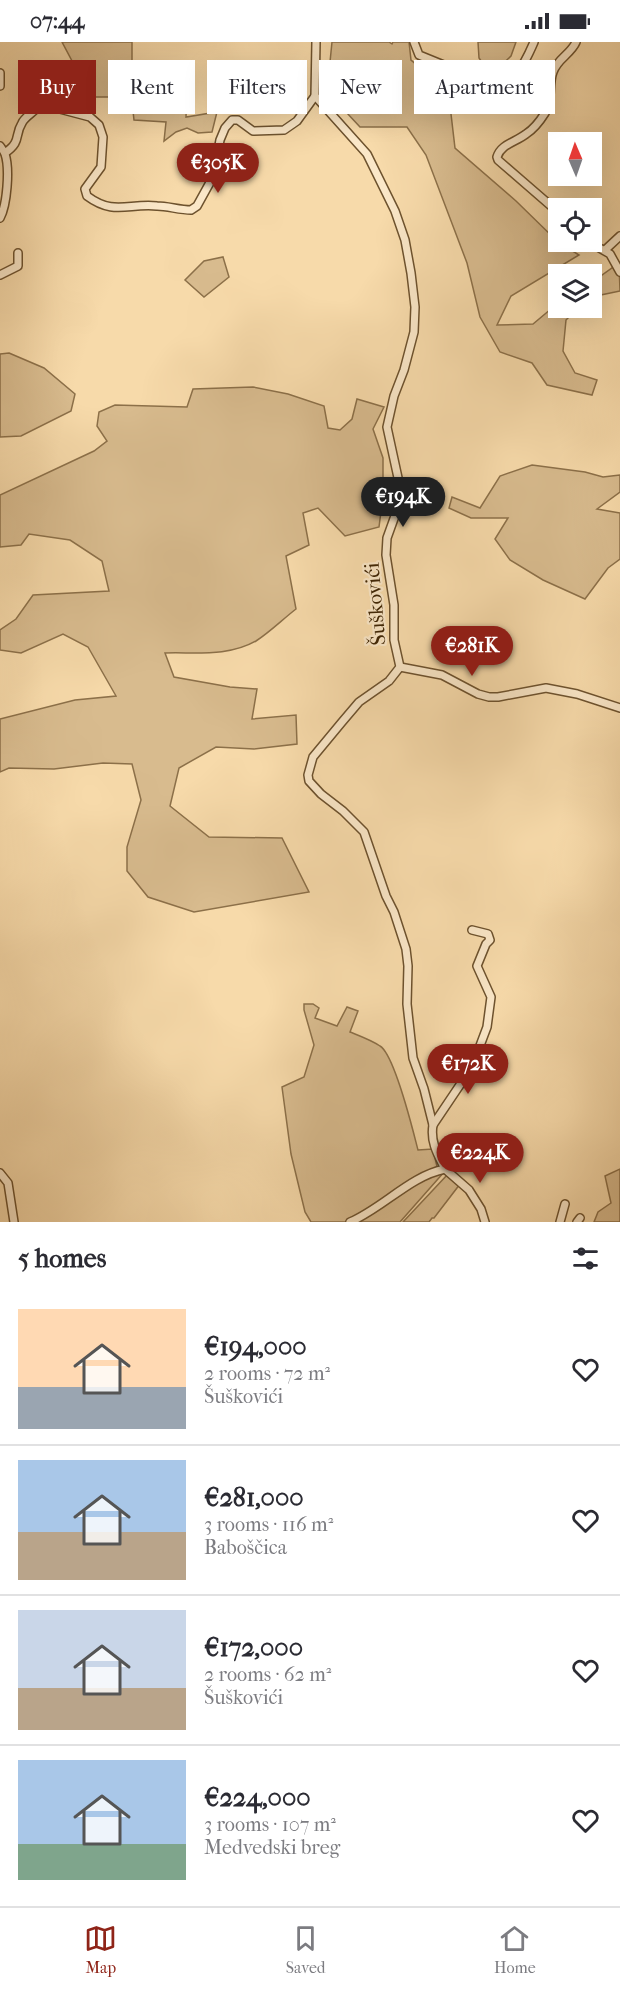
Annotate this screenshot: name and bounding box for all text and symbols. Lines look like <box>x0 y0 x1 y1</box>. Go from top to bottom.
text: 07:44 <box>30 8 84 34</box>
chip: Buy <box>18 60 96 114</box>
chip: Rent <box>108 60 195 114</box>
chip: Filters <box>207 60 307 114</box>
chip: New <box>319 60 402 114</box>
chip: Apartment <box>414 60 555 114</box>
north arrow <box>548 132 602 186</box>
map controls <box>548 132 602 318</box>
pin: €305K <box>176 143 260 194</box>
text: €305K <box>191 151 245 174</box>
button: locate <box>548 198 602 252</box>
button: layers <box>548 264 602 318</box>
pin: €194K <box>361 477 445 528</box>
text: €194K <box>375 485 431 508</box>
street label: Šuškovići <box>359 562 391 646</box>
pin: €281K <box>430 626 514 677</box>
text: €281K <box>445 634 499 657</box>
pin: €172K <box>426 1044 510 1095</box>
text: €172K <box>441 1052 495 1075</box>
pin: €224K <box>438 1133 522 1184</box>
text: €224K <box>451 1141 509 1164</box>
icon: filters <box>569 1242 602 1275</box>
text: 5 homes <box>18 1243 106 1274</box>
text: €194,000 <box>204 1331 307 1362</box>
icon: home <box>66 1333 138 1405</box>
icon: heart <box>569 1353 602 1386</box>
text: 2 rooms · 72 m² <box>204 1362 330 1385</box>
text: Šuškovići <box>204 1385 283 1408</box>
text: €281,000 <box>204 1482 304 1513</box>
icon: home <box>66 1484 138 1556</box>
icon: heart <box>569 1504 602 1537</box>
text: 3 rooms · 116 m² <box>204 1513 333 1536</box>
text: Baboščica <box>204 1536 287 1559</box>
text: €172,000 <box>204 1632 303 1663</box>
icon: home <box>66 1634 138 1706</box>
icon: heart <box>569 1654 602 1687</box>
text: 2 rooms · 62 m² <box>204 1663 331 1686</box>
text: Šuškovići <box>204 1686 283 1709</box>
text: €224,000 <box>204 1782 311 1813</box>
icon: home <box>66 1784 138 1856</box>
icon: heart <box>569 1804 602 1837</box>
text: 3 rooms · 107 m² <box>204 1813 336 1836</box>
text: Medvedski breg <box>204 1836 340 1859</box>
tab: Map <box>84 1922 117 1977</box>
tab: Saved <box>286 1922 326 1977</box>
tab: Home <box>494 1922 536 1977</box>

